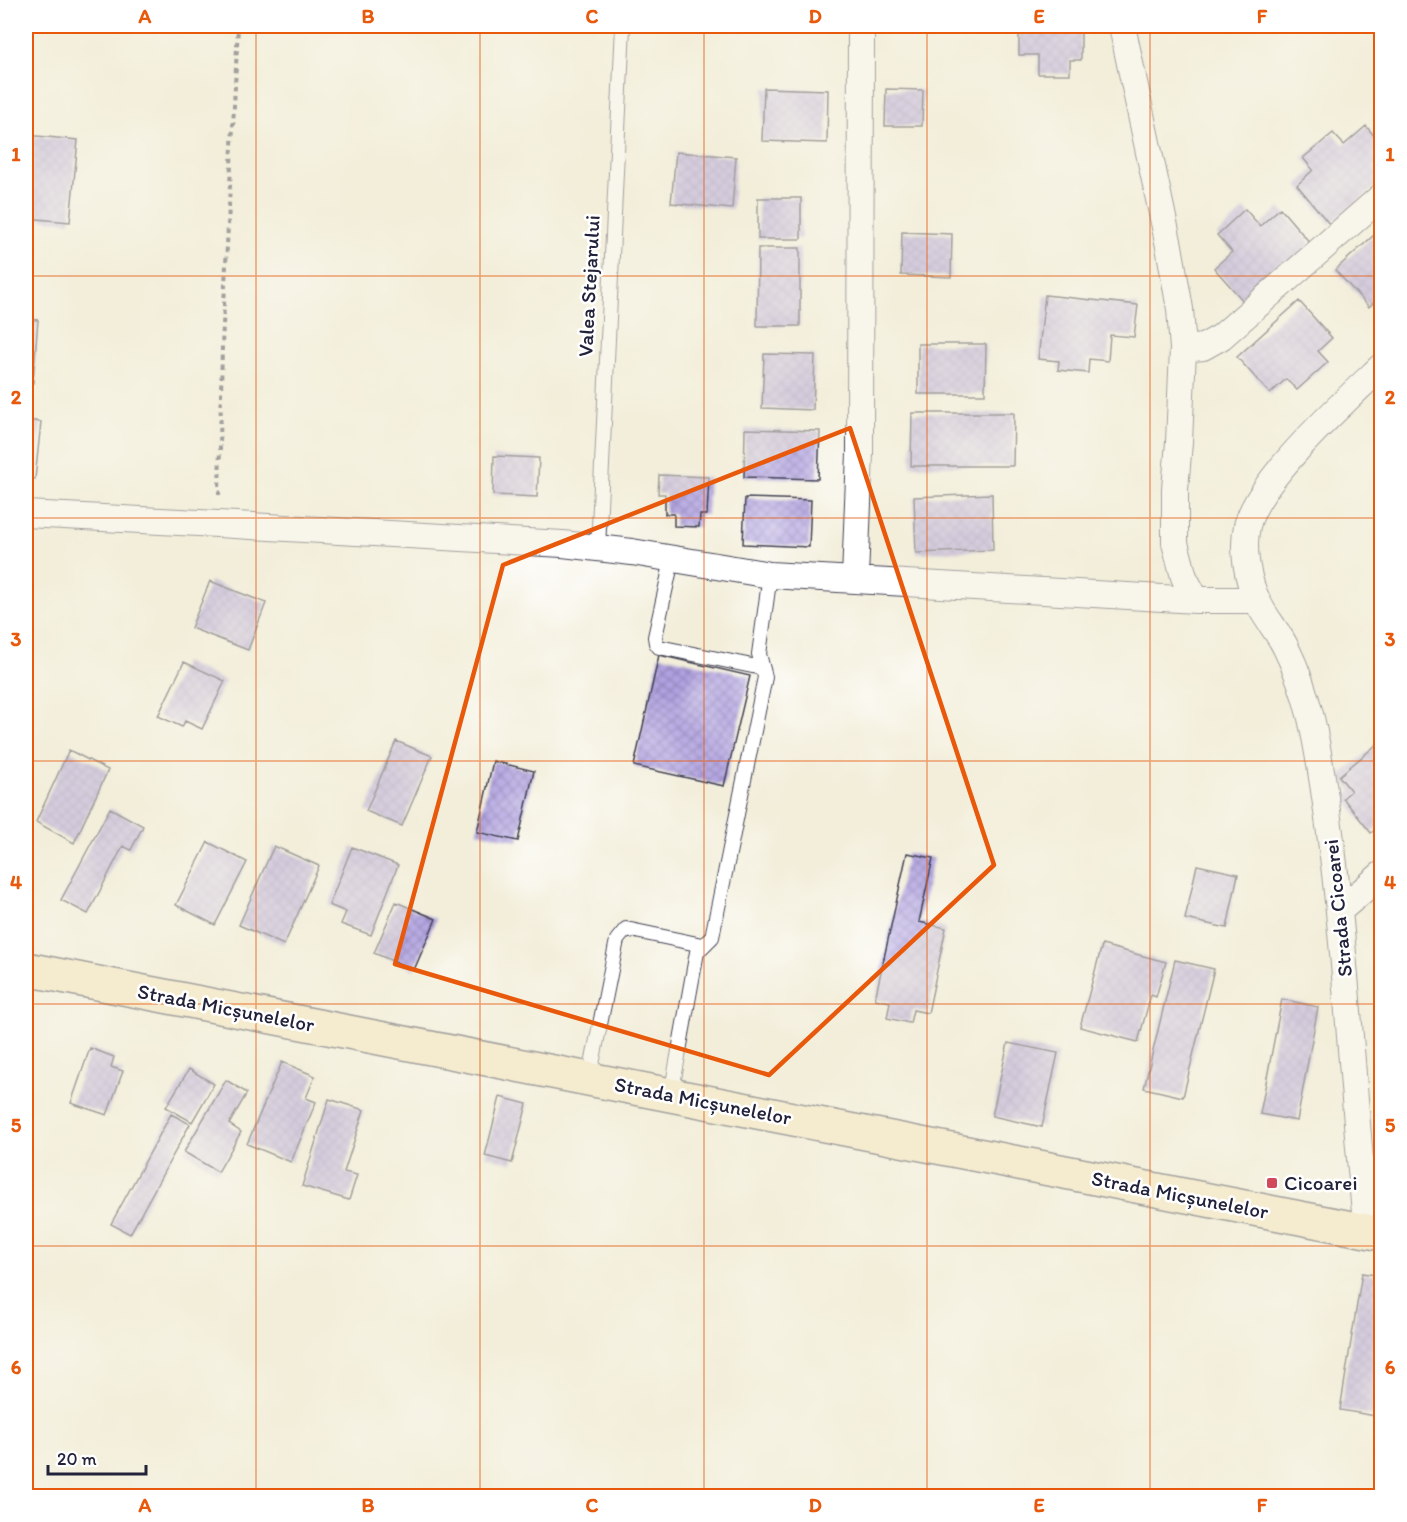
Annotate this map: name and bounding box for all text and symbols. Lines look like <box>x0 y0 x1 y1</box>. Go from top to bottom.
text: A <box>138 4 152 28</box>
text: B <box>362 4 375 28</box>
text: C <box>586 4 599 28</box>
text: D <box>808 4 822 28</box>
text: E <box>1033 4 1045 28</box>
text: F <box>1257 4 1268 28</box>
text: 1 <box>11 142 21 166</box>
text: 1 <box>1385 142 1395 166</box>
street label: Valea Stejarului <box>572 214 605 358</box>
text: 2 <box>11 385 22 409</box>
text: 2 <box>1385 385 1396 409</box>
text: 3 <box>11 627 22 651</box>
text: 3 <box>1385 627 1396 651</box>
street label: Strada Cicoarei <box>1318 838 1357 978</box>
text: 4 <box>10 870 22 894</box>
text: 4 <box>1384 870 1396 894</box>
street label: Strada Micșunelelor <box>136 978 317 1037</box>
street label: Strada Micșunelelor <box>613 1071 794 1130</box>
text: 5 <box>11 1113 22 1137</box>
text: 5 <box>1385 1113 1396 1137</box>
street label: Strada Micșunelelor <box>1090 1165 1271 1224</box>
place label: Cicoarei <box>1284 1170 1358 1195</box>
marker: Cicoarei <box>1265 1176 1279 1190</box>
text: 6 <box>11 1355 22 1379</box>
text: 6 <box>1385 1355 1396 1379</box>
scale bar <box>48 1438 146 1476</box>
text: 20 m <box>57 1448 97 1470</box>
text: A <box>138 1493 152 1517</box>
text: B <box>362 1493 375 1517</box>
text: C <box>586 1493 599 1517</box>
text: D <box>808 1493 822 1517</box>
text: E <box>1033 1493 1045 1517</box>
text: F <box>1257 1493 1268 1517</box>

